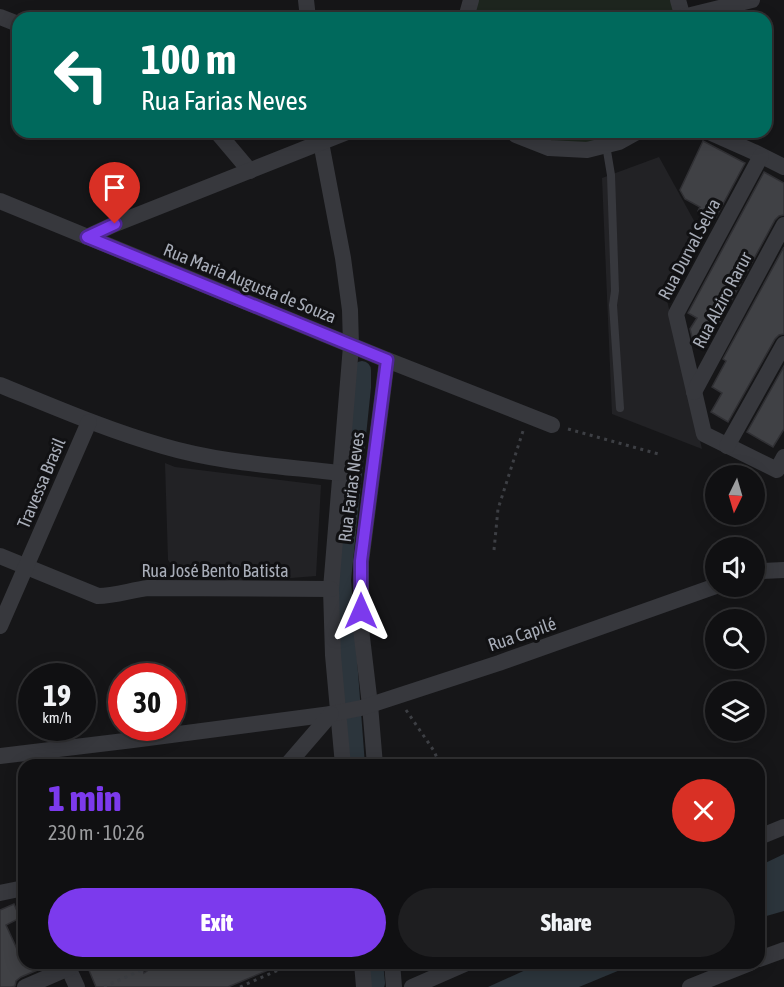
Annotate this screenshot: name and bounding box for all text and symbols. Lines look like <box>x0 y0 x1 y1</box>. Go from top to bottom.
text: 100 m <box>141 35 236 83</box>
icon: left <box>42 36 120 114</box>
text: Rua Farias Neves <box>141 85 307 116</box>
pin <box>89 162 140 224</box>
icon: arrive <box>98 171 131 204</box>
street label: Rua Durval Selva <box>654 195 724 303</box>
street label: Rua Maria Augusta de Souza <box>161 239 339 327</box>
street label: Rua Alziro Rarur <box>688 248 756 352</box>
street label: Rua Farias Neves <box>334 431 368 543</box>
street label: Travessa Brasil <box>13 434 70 531</box>
north arrow <box>705 465 765 525</box>
map controls <box>705 465 765 741</box>
button: sound <box>705 537 765 597</box>
street label: Rua José Bento Batista <box>141 560 289 581</box>
position arrow <box>329 579 393 643</box>
button: search <box>705 609 765 669</box>
street label: Rua Capilé <box>485 613 559 655</box>
speed limit sign: 30 <box>108 663 186 741</box>
text: 19 <box>43 678 71 712</box>
button: layers <box>705 681 765 741</box>
text: km/h <box>42 709 72 726</box>
text: 1 min <box>48 777 122 819</box>
button: close <box>672 779 735 842</box>
text: 230 m · 10:26 <box>48 821 145 844</box>
button: Exit <box>48 888 386 957</box>
button: Share <box>398 888 735 957</box>

